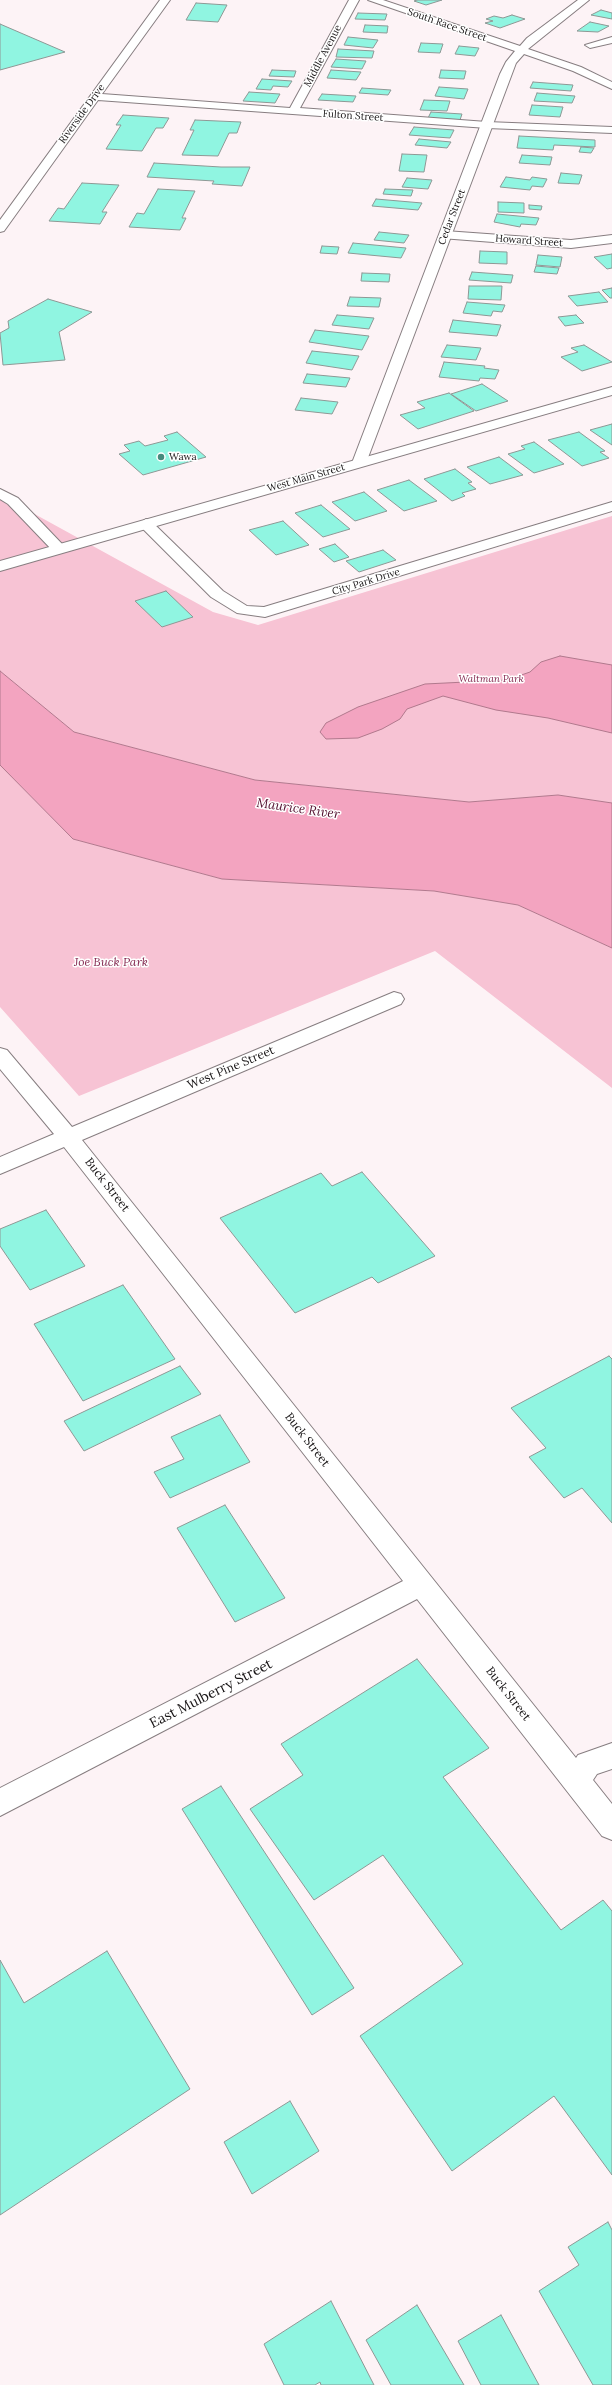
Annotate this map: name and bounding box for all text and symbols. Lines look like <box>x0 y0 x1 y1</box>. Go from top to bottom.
street label: South Race Street <box>406 6 488 44</box>
street label: Middle Avenue <box>302 23 344 89</box>
street label: Riverside Drive <box>56 82 108 146</box>
street label: Fulton Street <box>322 108 384 124</box>
street label: Cedar Street <box>436 187 468 247</box>
street label: Howard Street <box>495 233 563 249</box>
place label: Wawa <box>169 451 197 463</box>
marker: Wawa <box>156 452 166 462</box>
street label: West Main Street <box>266 461 346 495</box>
street label: City Park Drive <box>331 566 401 598</box>
park label: Waltman Park <box>458 673 524 685</box>
water label: Maurice River <box>255 795 341 823</box>
park label: Joe Buck Park <box>74 956 148 970</box>
street label: West Pine Street <box>185 1043 277 1093</box>
street label: Buck Street <box>81 1155 133 1215</box>
street label: Buck Street <box>281 1410 333 1470</box>
street label: East Mulberry Street <box>147 1656 275 1732</box>
street label: Buck Street <box>482 1664 534 1724</box>

